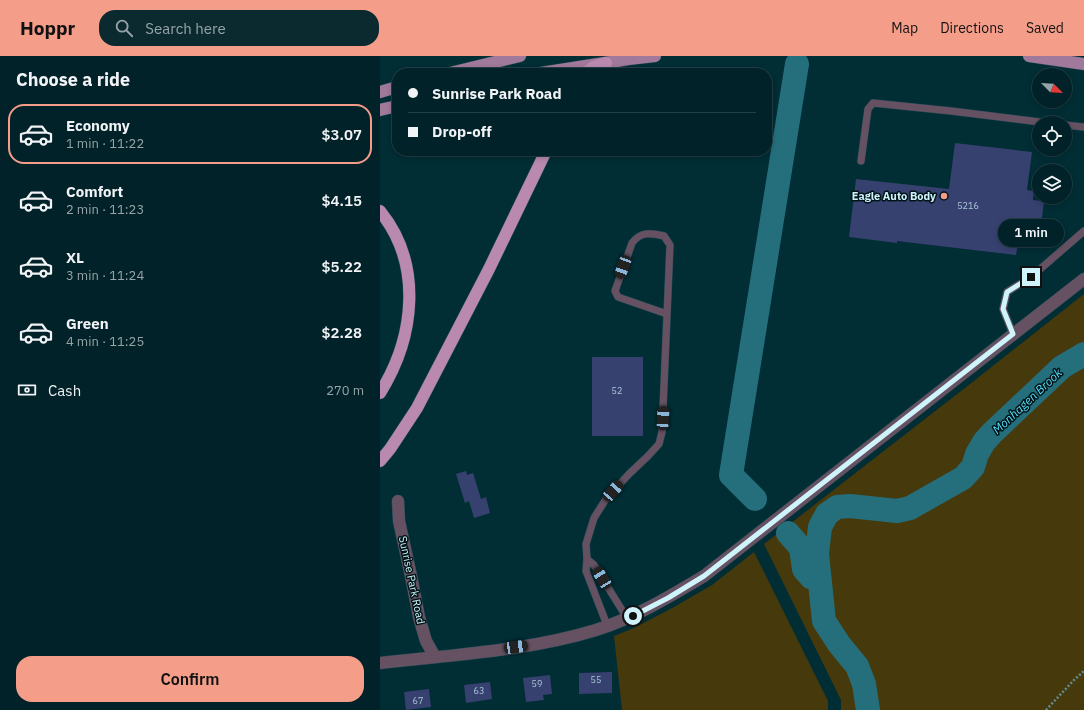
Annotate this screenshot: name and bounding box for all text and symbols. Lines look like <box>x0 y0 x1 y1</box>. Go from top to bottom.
search box <box>99 10 379 46</box>
text: Hoppr <box>20 16 75 40</box>
icon: search <box>113 17 135 39</box>
text: Search here <box>145 19 226 38</box>
text: Map <box>891 19 918 37</box>
text: Directions <box>940 19 1004 37</box>
text: Saved <box>1026 19 1064 37</box>
text: Choose a ride <box>16 68 130 91</box>
north arrow <box>1032 68 1072 108</box>
map controls <box>1032 68 1072 204</box>
text: Sunrise Park Road <box>432 84 562 103</box>
icon: car <box>18 116 54 152</box>
text: Economy <box>66 116 130 135</box>
button: locate <box>1032 116 1072 156</box>
text: Drop-off <box>432 122 492 141</box>
text: $3.07 <box>322 125 362 144</box>
text: 1 min · 11:22 <box>66 135 144 152</box>
button: layers <box>1032 164 1072 204</box>
icon: car <box>18 182 54 218</box>
text: Comfort <box>66 182 123 201</box>
place label: Eagle Auto Body <box>852 189 936 203</box>
text: $4.15 <box>322 191 362 210</box>
marker: Eagle Auto Body <box>939 191 949 201</box>
house number: 5216 <box>957 200 979 211</box>
text: 2 min · 11:23 <box>66 201 144 218</box>
callout: 1 min <box>998 219 1064 247</box>
text: 1 min <box>1014 224 1048 241</box>
icon: car <box>18 248 54 284</box>
text: XL <box>66 248 84 267</box>
car <box>613 254 633 280</box>
text: $5.22 <box>322 257 362 276</box>
text: 3 min · 11:24 <box>66 267 144 284</box>
route end <box>1022 268 1040 286</box>
icon: car <box>18 314 54 350</box>
text: Green <box>66 314 109 333</box>
text: $2.28 <box>322 323 362 342</box>
text: 4 min · 11:25 <box>66 333 144 350</box>
water label: Monhagen Brook <box>989 364 1065 437</box>
icon: cash <box>16 379 38 401</box>
text: Cash <box>48 381 81 400</box>
text: 270 m <box>326 382 364 399</box>
house number: 52 <box>612 385 622 396</box>
car <box>656 406 670 430</box>
car <box>601 478 625 504</box>
street label: Sunrise Park Road <box>396 535 428 625</box>
car <box>591 565 613 591</box>
route start <box>624 607 642 625</box>
car <box>503 639 529 655</box>
button: Confirm <box>16 656 364 702</box>
house number: 55 <box>591 674 601 685</box>
house number: 59 <box>532 678 542 689</box>
house number: 63 <box>474 685 484 696</box>
house number: 67 <box>413 695 423 706</box>

